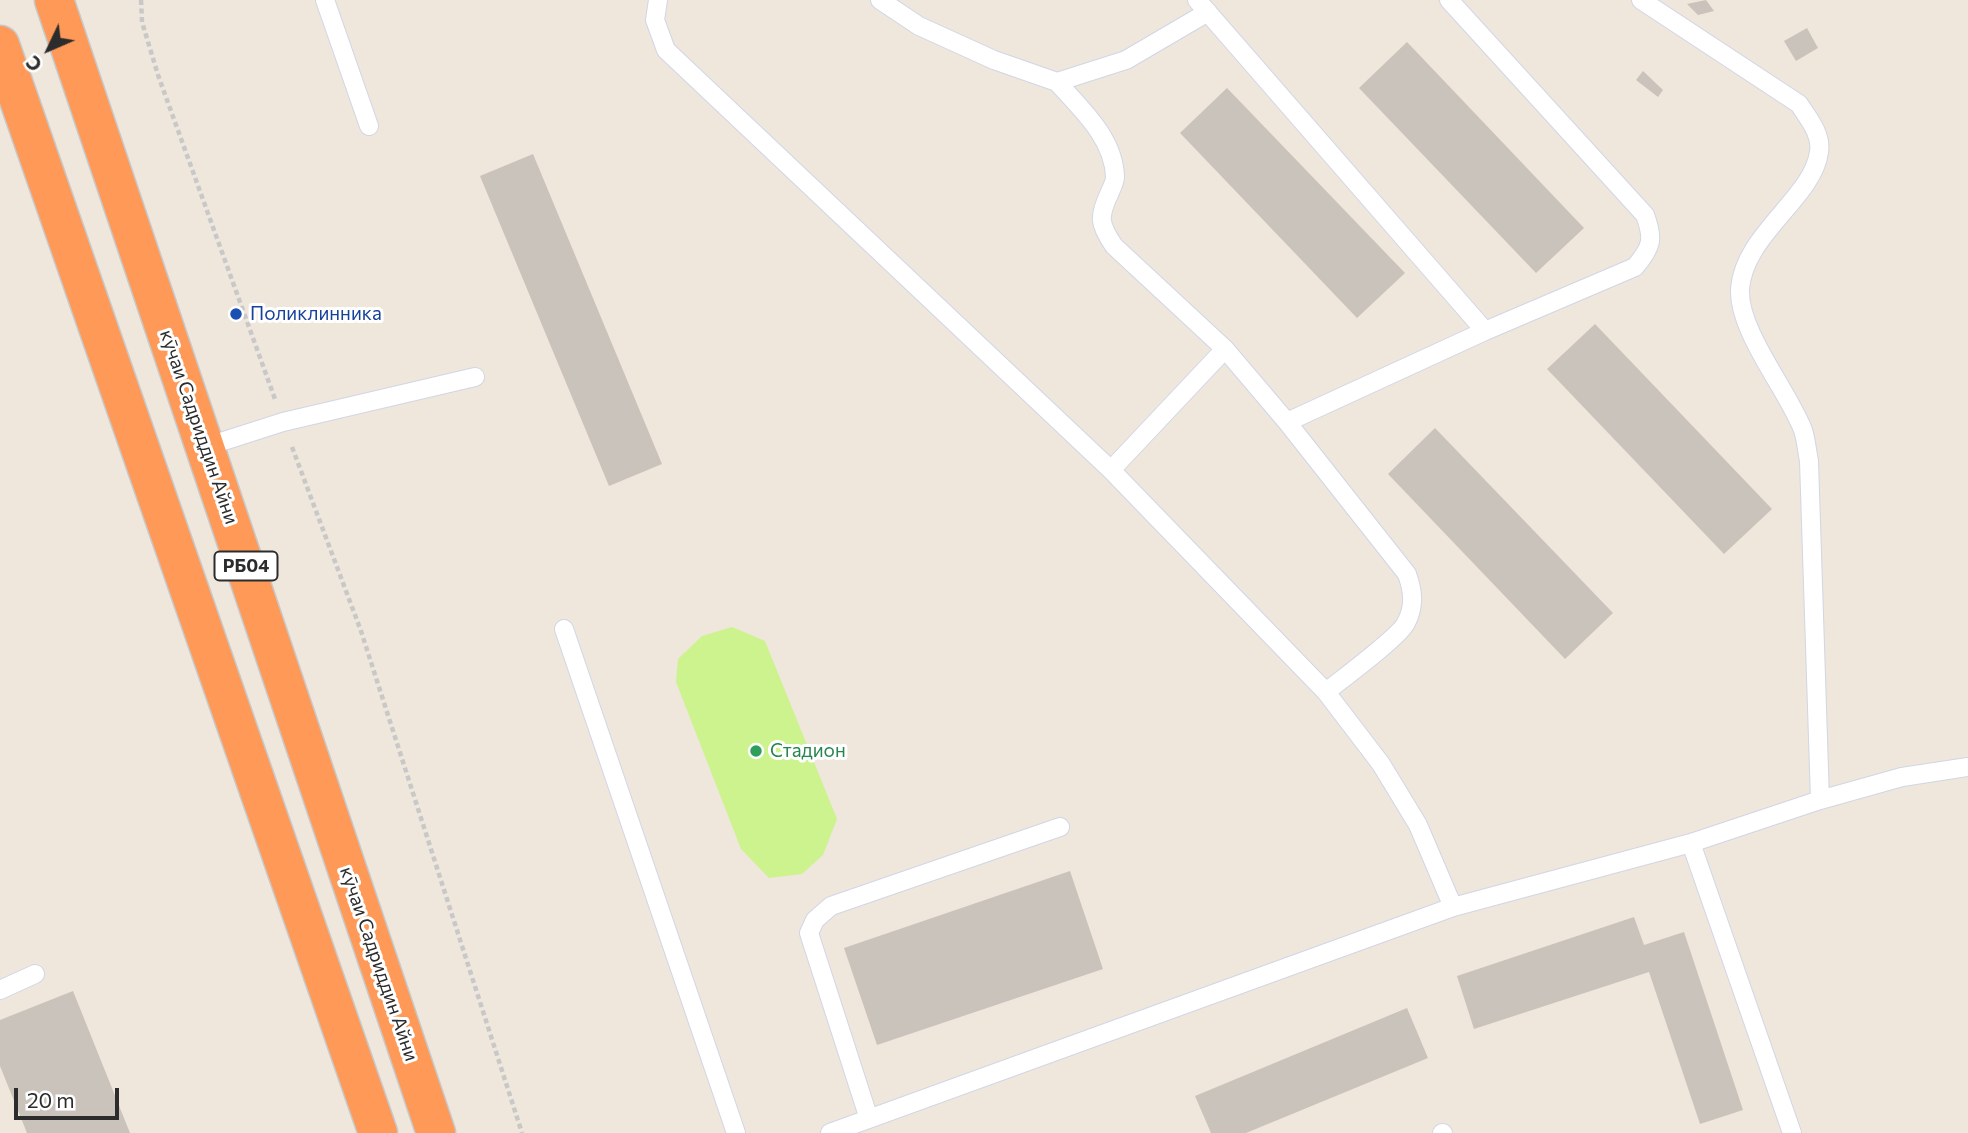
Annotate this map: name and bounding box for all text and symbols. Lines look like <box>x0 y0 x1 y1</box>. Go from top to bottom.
north arrow <box>14 14 84 84</box>
text: С <box>21 51 46 77</box>
place label: Поликлинника <box>250 303 382 325</box>
marker: Поликлинника <box>228 306 244 322</box>
street label: кӯчаи Садриддин Айни <box>155 327 243 527</box>
road number: РБ04 <box>215 552 278 580</box>
place label: Стадион <box>770 740 846 762</box>
marker: Стадион <box>748 743 764 759</box>
street label: кӯчаи Садриддин Айни <box>335 864 423 1064</box>
scale bar <box>18 1074 122 1118</box>
text: 20 m <box>27 1087 75 1112</box>

